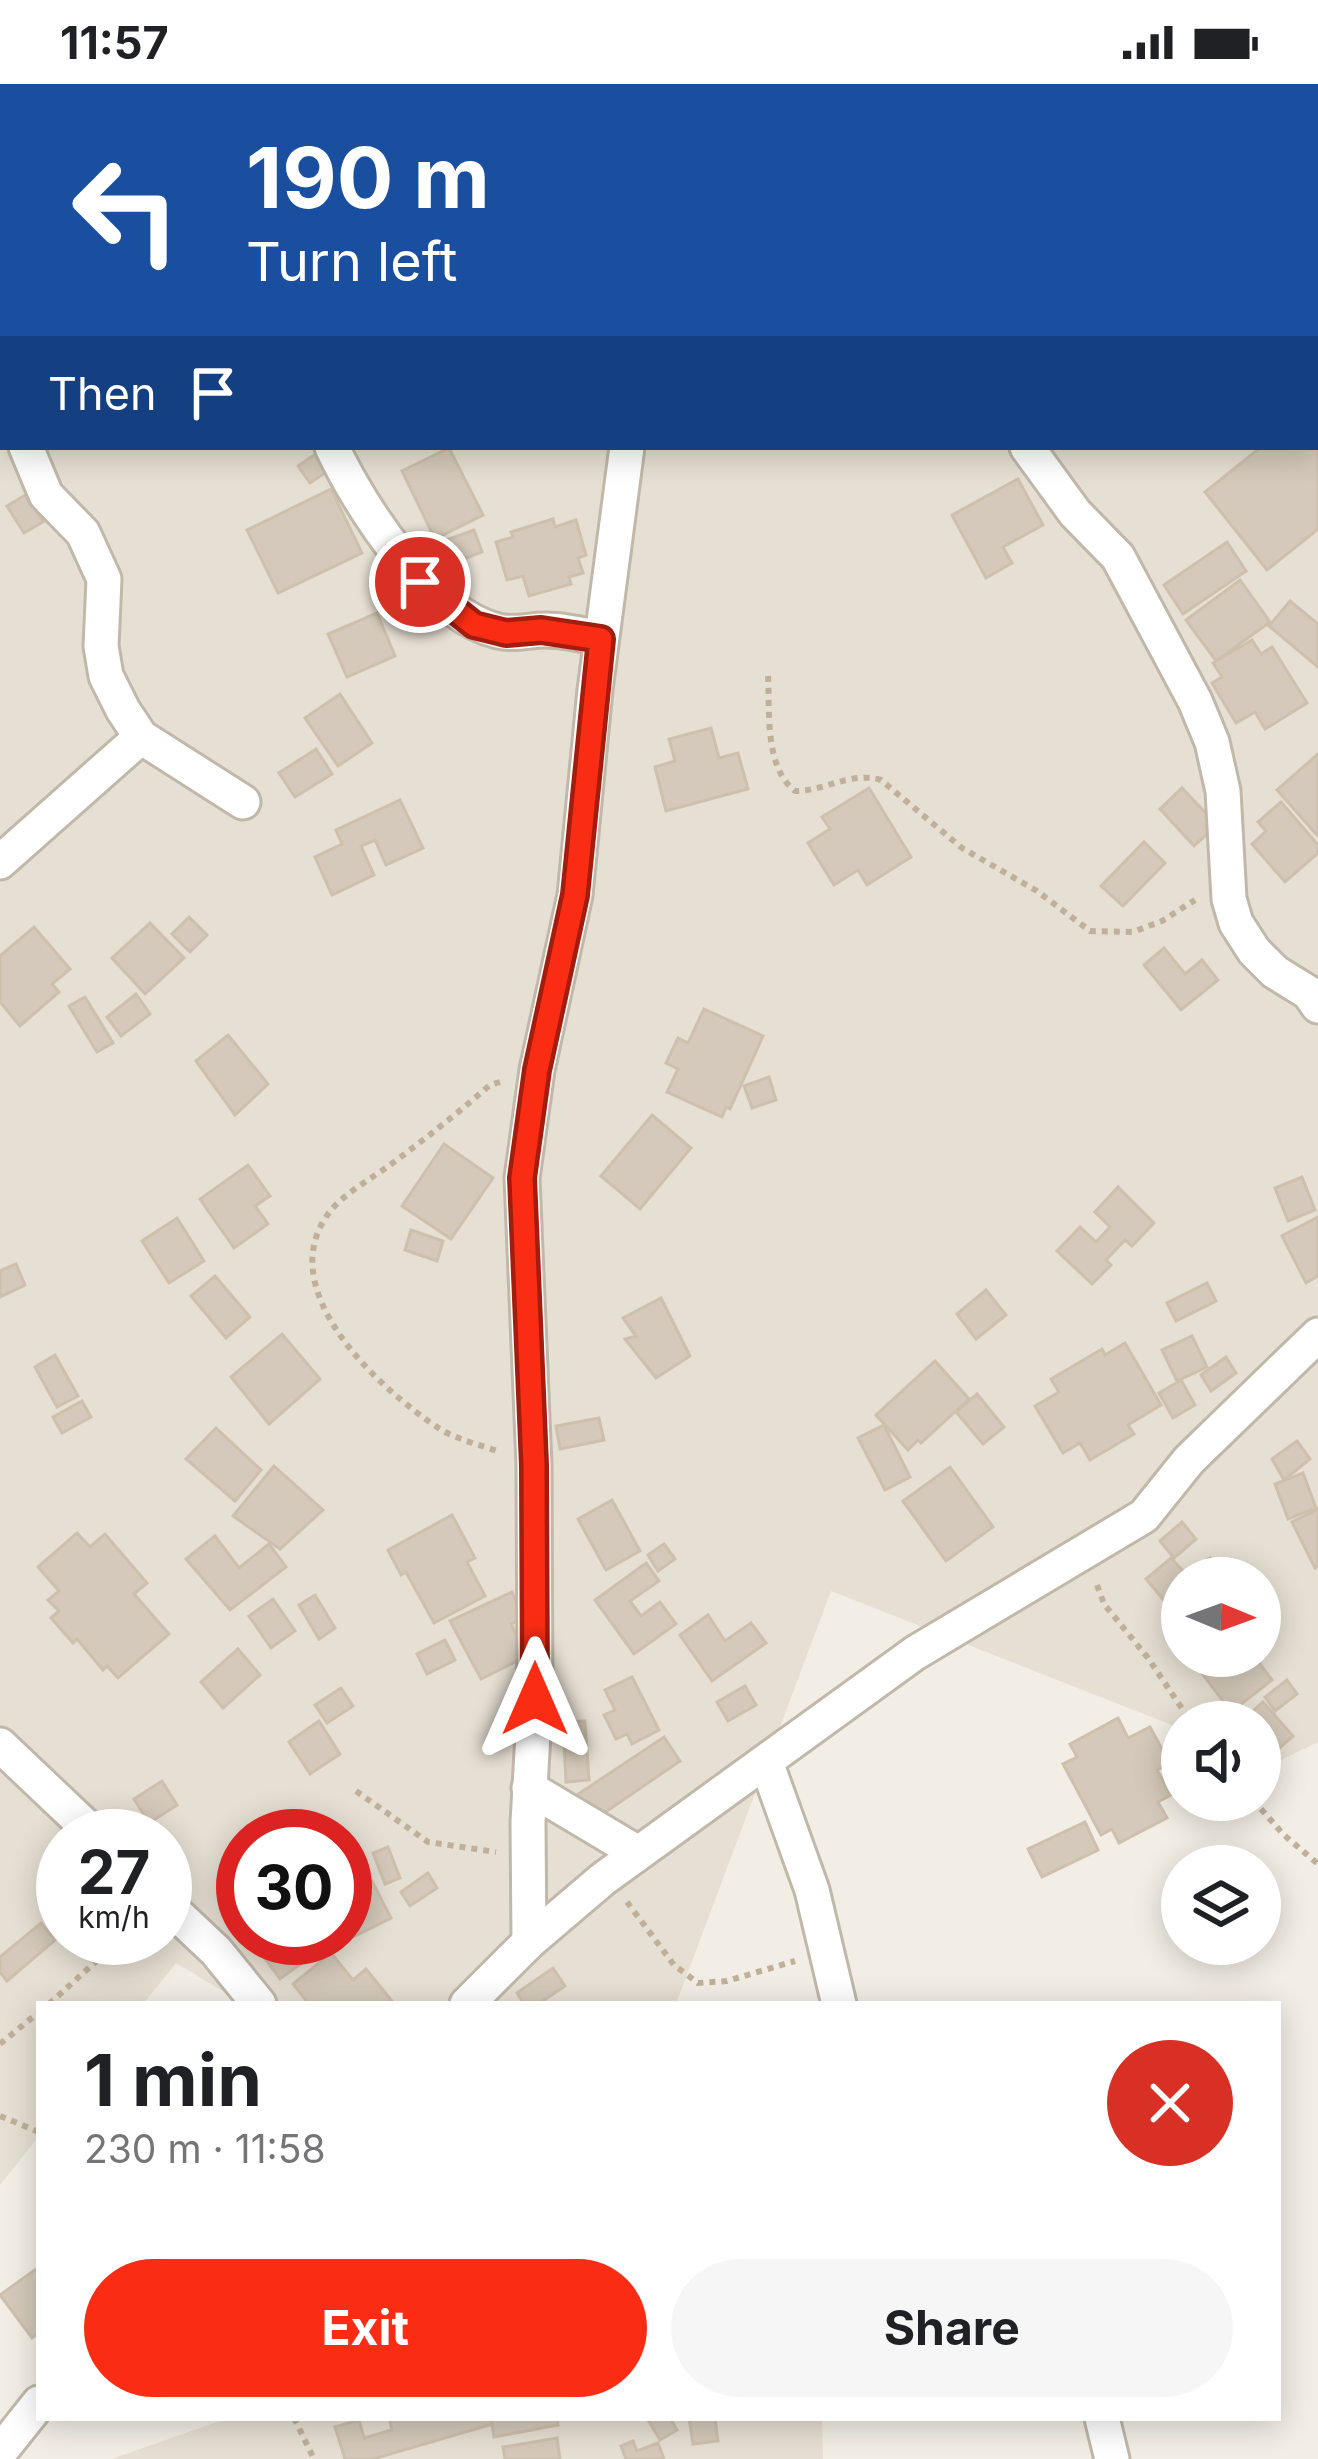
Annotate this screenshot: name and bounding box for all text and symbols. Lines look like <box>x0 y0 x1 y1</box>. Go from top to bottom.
text: 11:57 <box>60 15 169 70</box>
text: 190 m <box>246 127 490 228</box>
icon: left <box>48 132 204 288</box>
text: Turn left <box>246 229 457 294</box>
icon: arrive <box>180 360 246 426</box>
text: Then <box>48 366 156 421</box>
pin <box>369 531 471 633</box>
icon: arrive <box>387 549 453 615</box>
north arrow <box>1161 1557 1281 1677</box>
map controls <box>1161 1557 1281 1965</box>
position arrow <box>472 1636 598 1762</box>
button: sound <box>1161 1701 1281 1821</box>
speed limit sign: 30 <box>216 1809 372 1965</box>
text: 27 <box>78 1836 150 1908</box>
button: layers <box>1161 1845 1281 1965</box>
text: km/h <box>78 1899 150 1935</box>
text: 1 min <box>84 2036 262 2123</box>
button: close <box>1107 2040 1233 2166</box>
text: 230 m · 11:58 <box>84 2125 326 2172</box>
button: Exit <box>84 2259 647 2397</box>
button: Share <box>671 2259 1233 2397</box>

